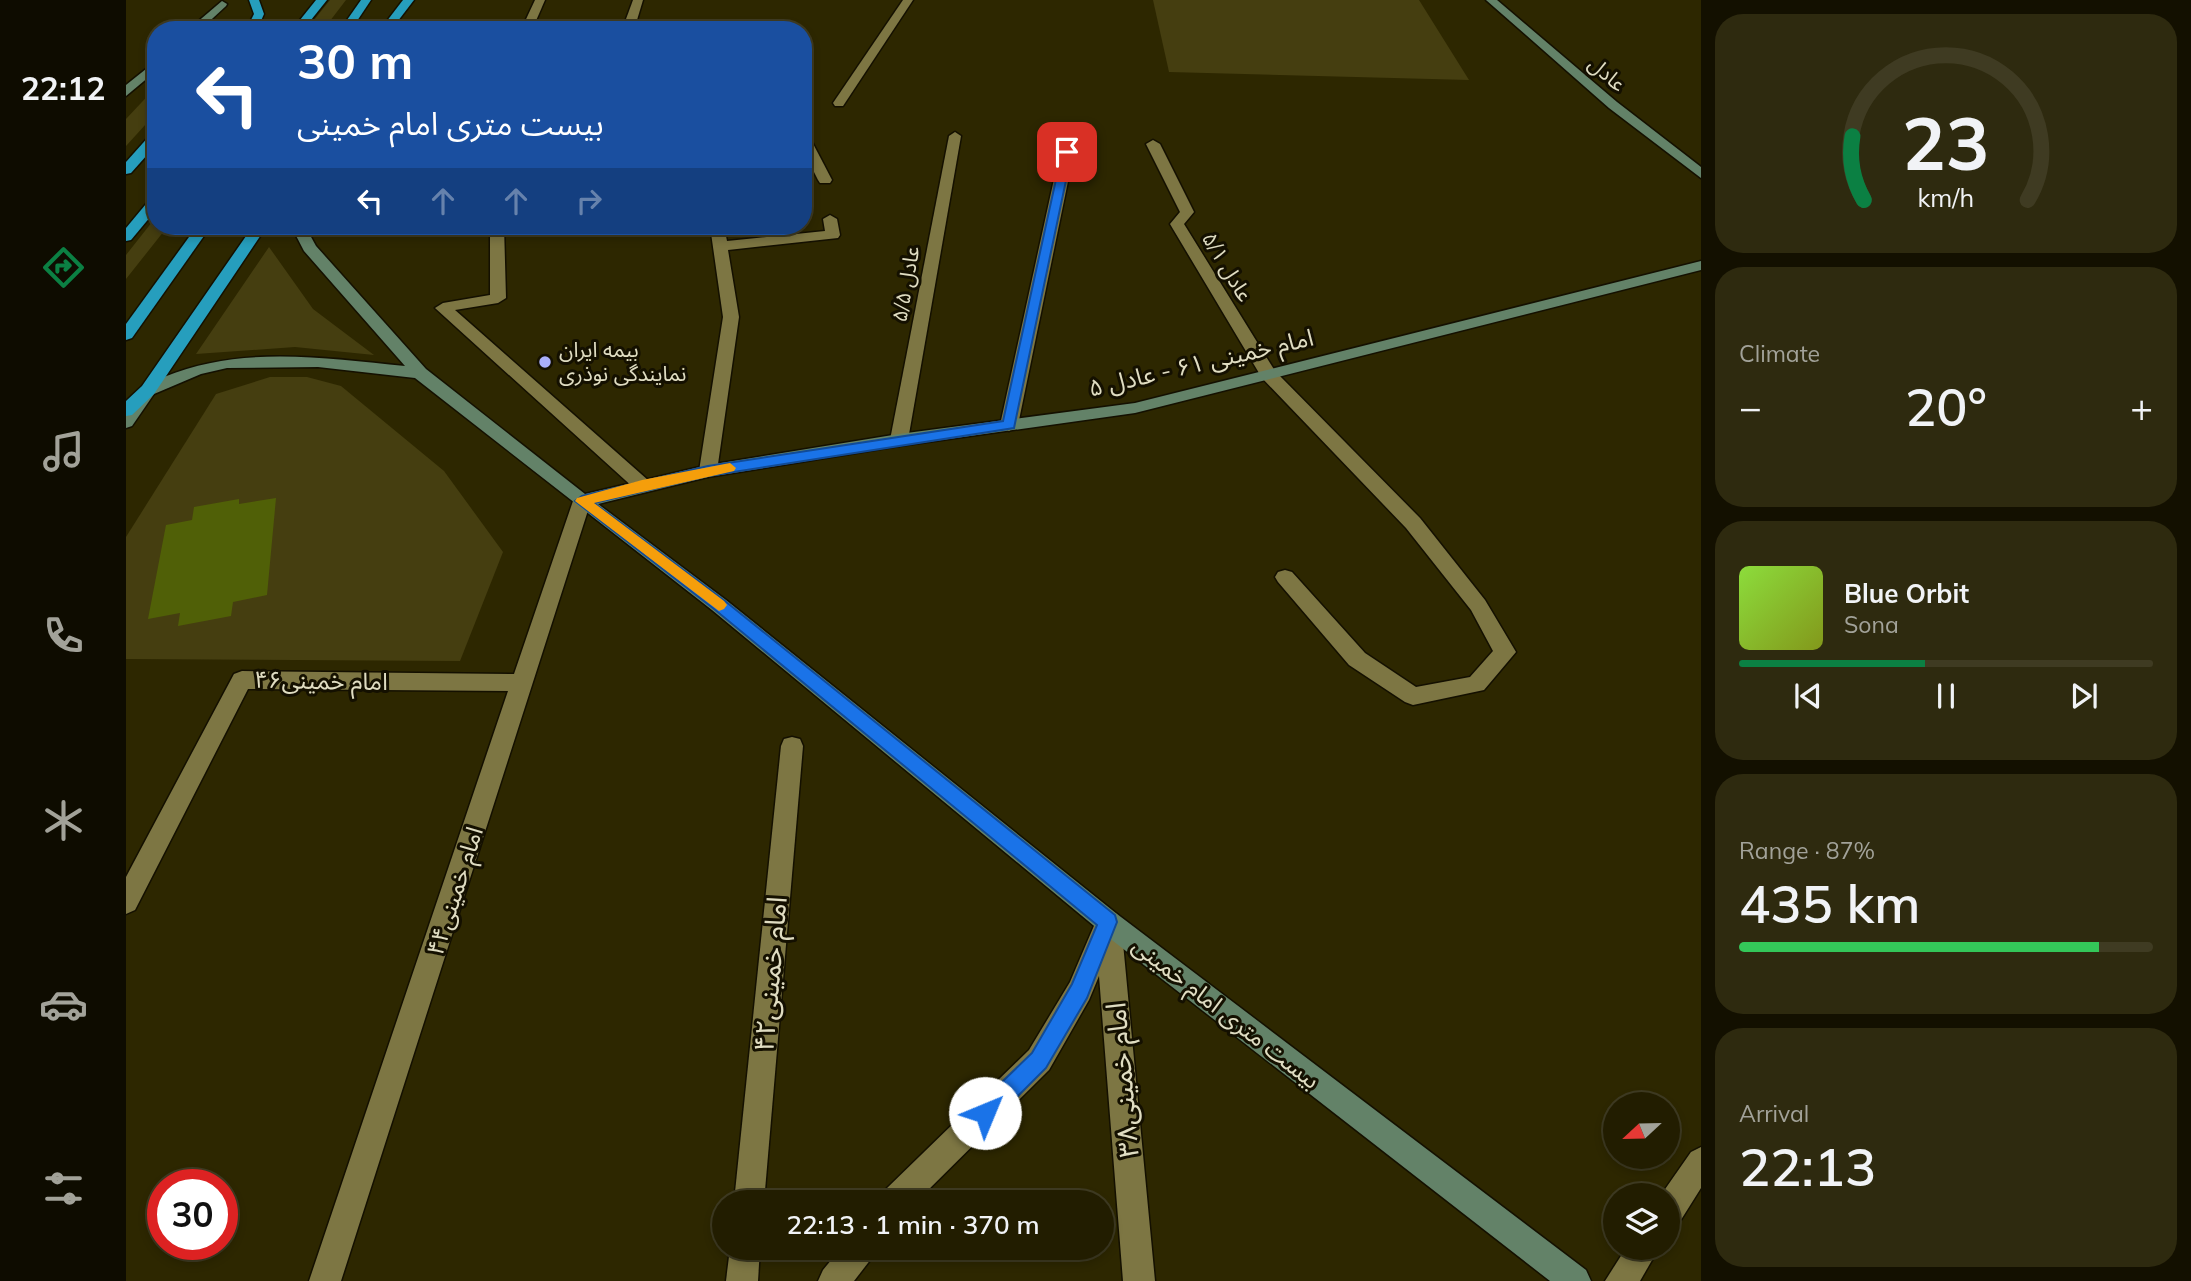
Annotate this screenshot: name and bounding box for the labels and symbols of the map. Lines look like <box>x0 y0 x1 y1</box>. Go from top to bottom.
street label: عادل <box>1584 50 1632 97</box>
pin <box>1037 122 1097 182</box>
street label: عادل ۵/۱ <box>1197 227 1259 306</box>
street label: عادل ۵/۵ <box>886 244 924 324</box>
street label: امام خمینی ۶۱ - عادل ۵ <box>1085 322 1317 406</box>
place label: بیمه ایران نمایندگی نوذری <box>559 336 686 386</box>
marker: بیمه ایران نمایندگی نوذری <box>537 354 553 370</box>
street label: امام خمینی۴۶ <box>254 664 388 700</box>
street label: ۴۴امام خمینی <box>419 823 493 960</box>
street label: امام خمینی۴۲ <box>745 895 798 1053</box>
street label: بیست متری امام خمینی <box>1124 930 1326 1098</box>
street label: امام خمینی۳۸ <box>1097 1001 1150 1159</box>
position arrow <box>948 1076 1022 1150</box>
north arrow <box>1603 1092 1680 1169</box>
speed limit sign: 30 <box>147 1169 238 1260</box>

